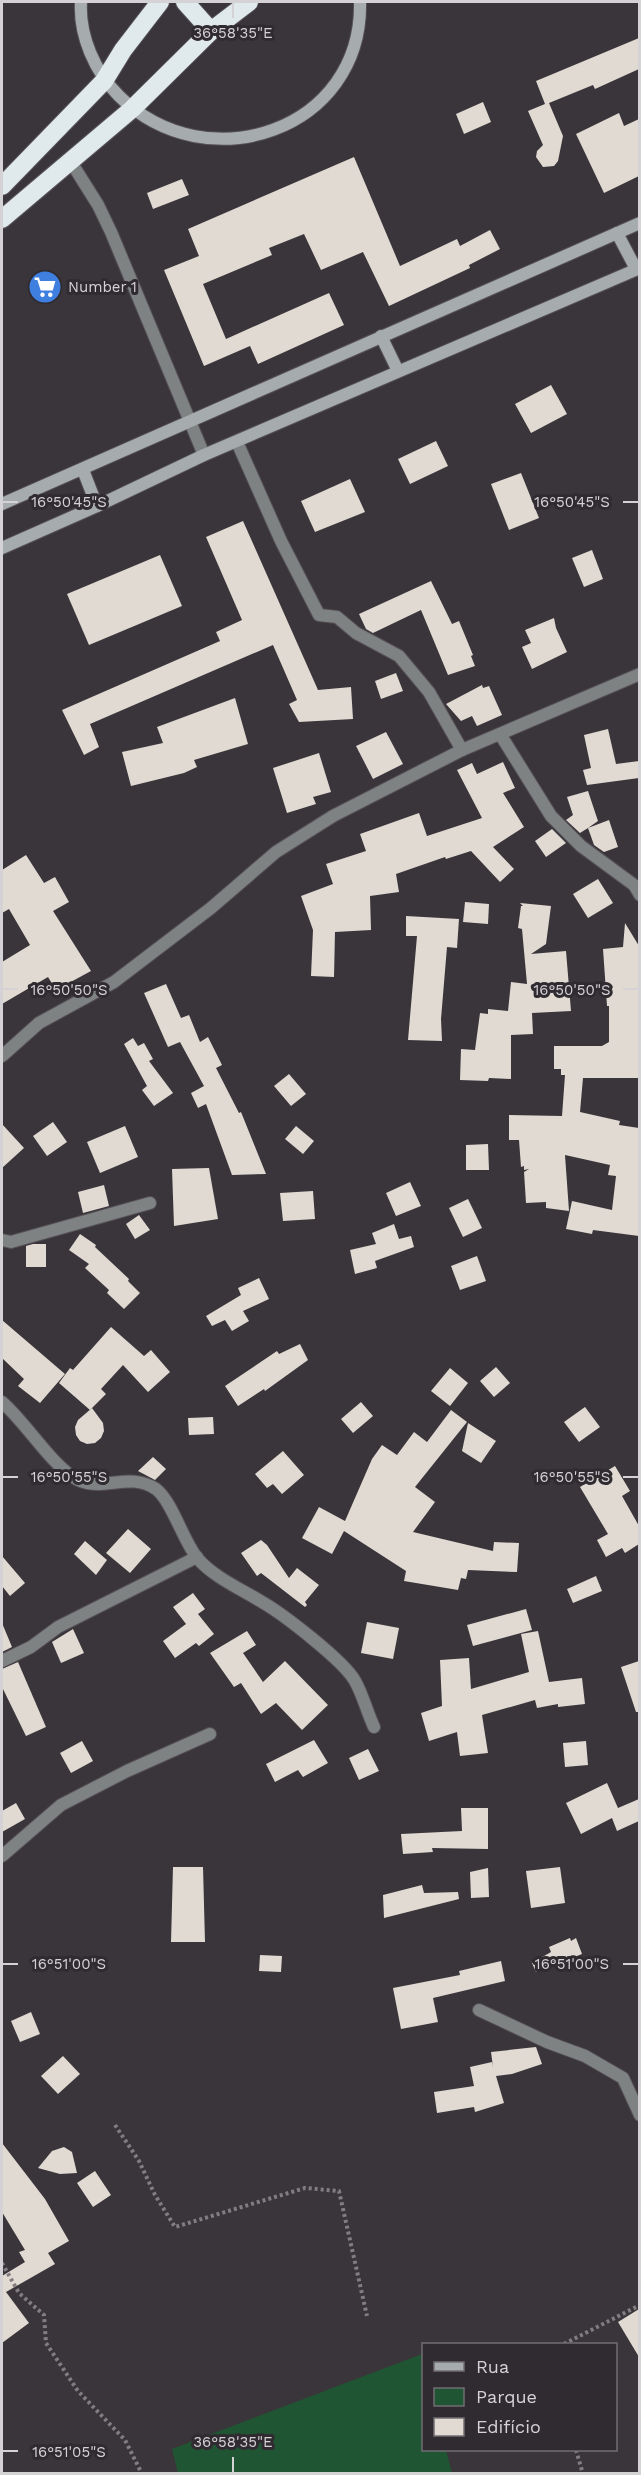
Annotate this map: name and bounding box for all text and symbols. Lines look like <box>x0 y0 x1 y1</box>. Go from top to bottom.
text: 36°58'35"E <box>193 24 273 42</box>
supermarket icon: Number 1 <box>27 269 63 305</box>
place label: Number 1 <box>68 278 137 296</box>
text: 16°50'45"S <box>31 493 107 511</box>
text: 16°50'45"S <box>534 493 610 511</box>
text: 16°50'50"S <box>30 981 108 999</box>
text: 16°50'50"S <box>533 981 611 999</box>
text: 16°50'55"S <box>31 1468 107 1486</box>
text: 16°50'55"S <box>534 1468 610 1486</box>
text: 16°51'00"S <box>32 1955 106 1973</box>
text: 16°51'00"S <box>535 1955 609 1973</box>
legend <box>422 2343 617 2451</box>
text: Rua <box>476 2356 509 2377</box>
text: Parque <box>476 2386 537 2407</box>
text: Edifício <box>476 2416 541 2437</box>
text: 36°58'35"E <box>193 2433 273 2451</box>
text: 16°51'05"S <box>32 2443 106 2461</box>

